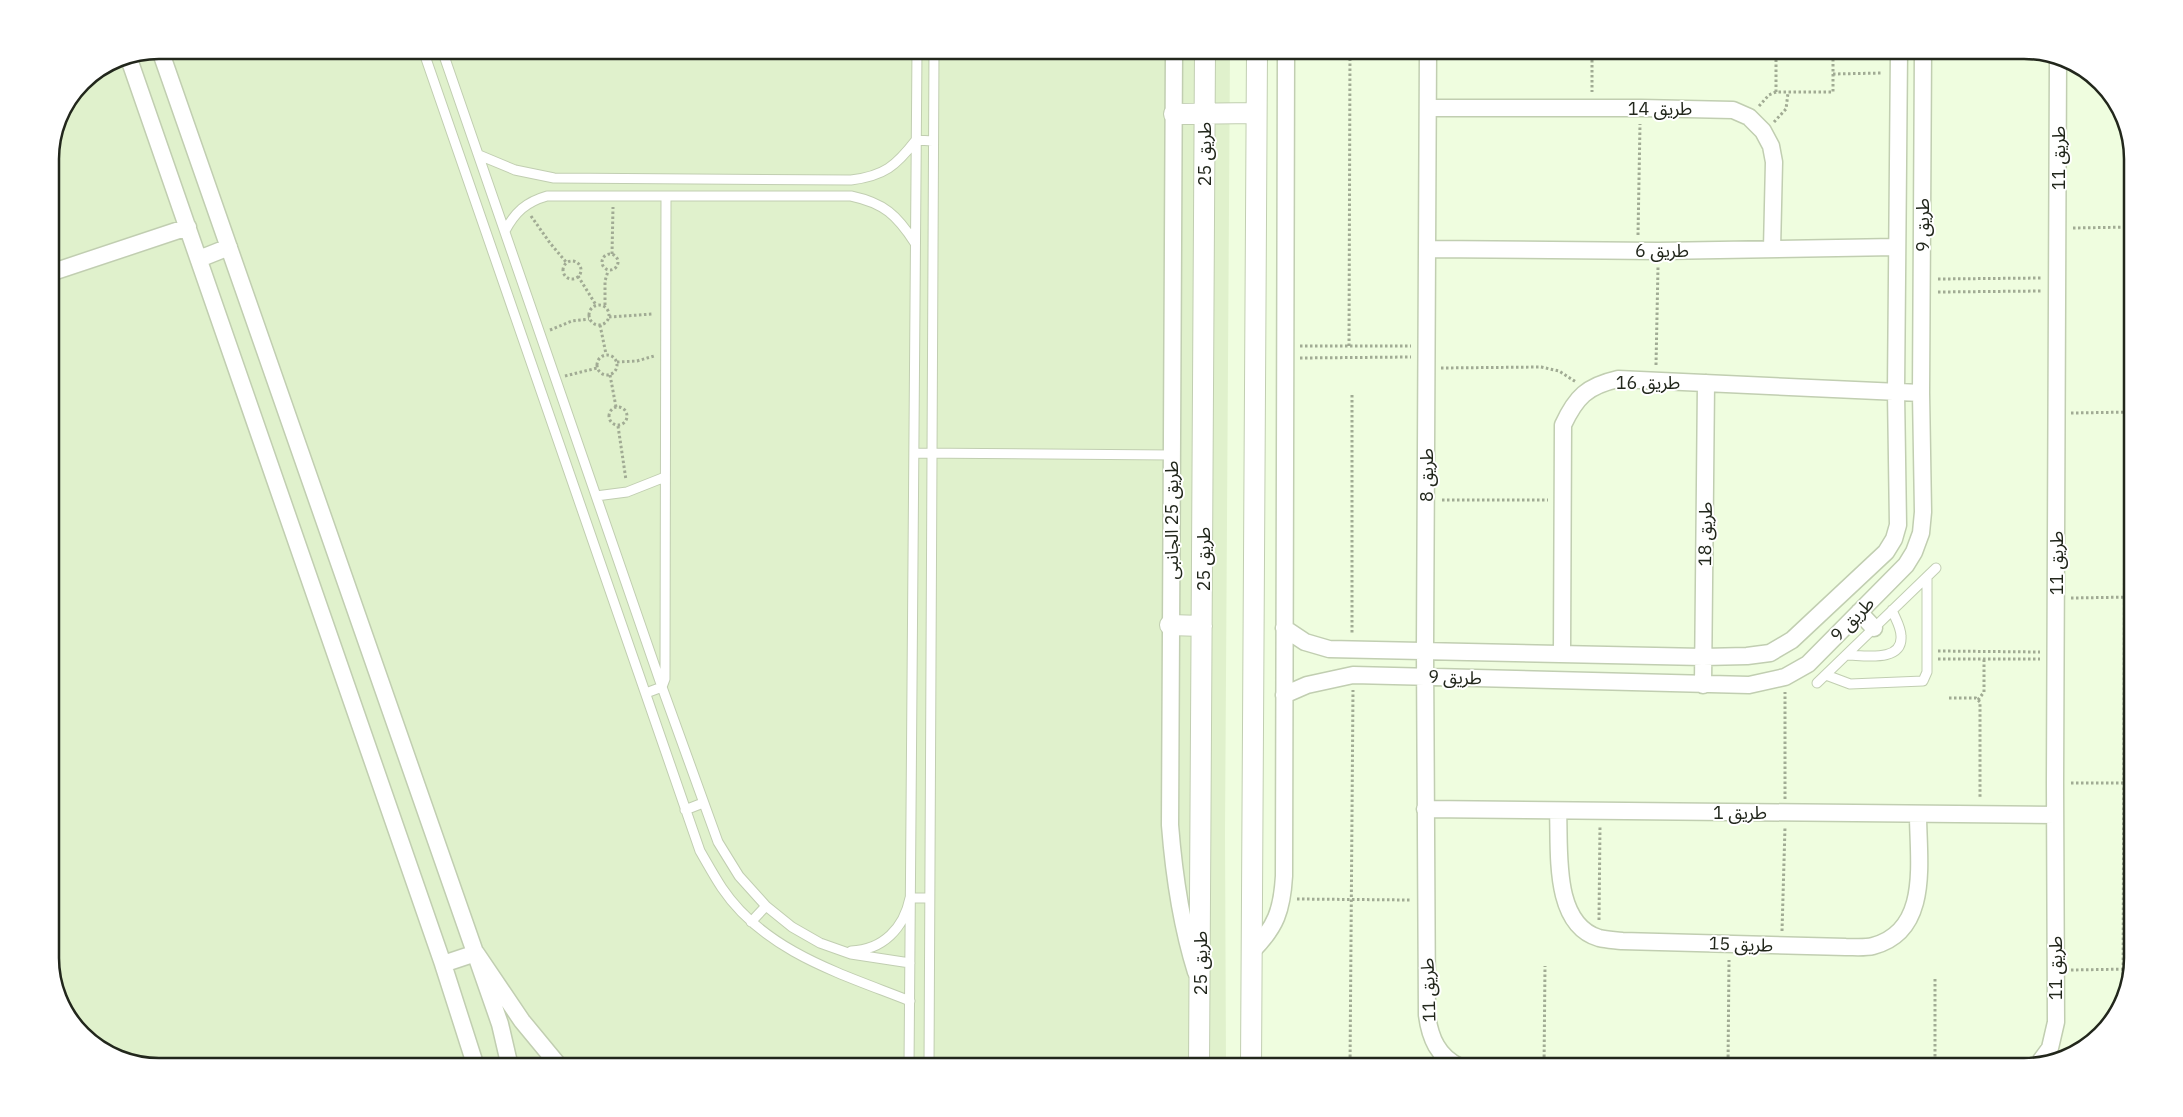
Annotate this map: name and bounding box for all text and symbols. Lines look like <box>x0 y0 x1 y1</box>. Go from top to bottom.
street label: طريق 14 <box>1628 97 1692 120</box>
street label: طريق 25 <box>1193 122 1216 186</box>
street label: طريق 11 <box>2047 126 2070 190</box>
street label: طريق 9 <box>1911 198 1934 252</box>
street label: طريق 6 <box>1635 239 1689 262</box>
street label: طريق 16 <box>1616 371 1680 394</box>
street label: طريق 8 <box>1415 448 1438 502</box>
street label: طريق 25 الجانبى <box>1160 461 1183 579</box>
street label: طريق 18 <box>1693 502 1717 566</box>
street label: طريق 25 <box>1192 527 1215 591</box>
street label: طريق 11 <box>2045 531 2068 595</box>
street label: طريق 9 <box>1825 592 1879 646</box>
street label: طريق 9 <box>1428 665 1482 689</box>
street label: طريق 1 <box>1713 801 1767 824</box>
street label: طريق 25 <box>1189 931 1212 995</box>
street label: طريق 15 <box>1708 931 1774 957</box>
street label: طريق 11 <box>2044 936 2067 1000</box>
street label: طريق 11 <box>1415 957 1441 1023</box>

